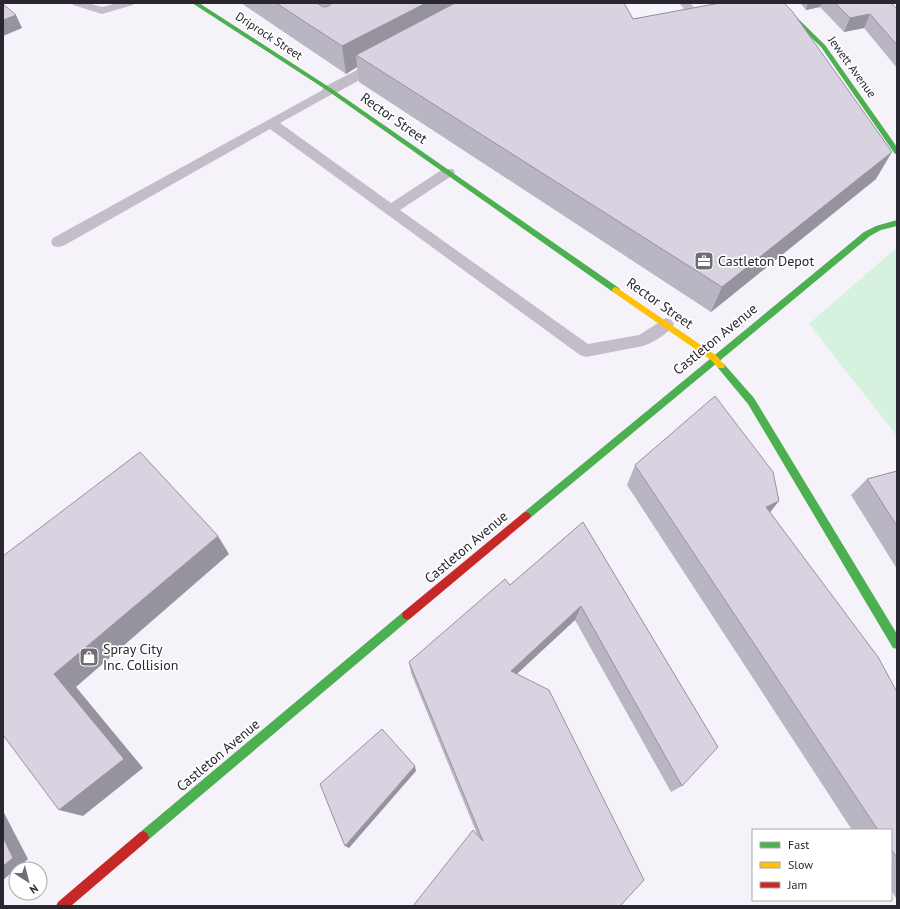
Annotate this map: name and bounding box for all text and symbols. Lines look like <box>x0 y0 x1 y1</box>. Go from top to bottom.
street label: Driprock Street <box>233 8 306 63</box>
street label: Jewett Avenue <box>824 32 880 101</box>
street label: Rector Street <box>357 88 431 148</box>
office icon: Castleton Depot <box>693 250 715 272</box>
place label: Castleton Depot <box>718 252 814 270</box>
street label: Rector Street <box>623 273 697 333</box>
street label: Castleton Avenue <box>669 299 761 379</box>
street label: Castleton Avenue <box>421 507 511 587</box>
place label: Spray City Inc. Collision <box>103 640 178 674</box>
shop icon: Spray City Inc. Collision <box>78 646 100 668</box>
street label: Castleton Avenue <box>173 715 263 795</box>
legend <box>752 829 892 901</box>
text: Fast <box>788 837 809 852</box>
text: Slow <box>788 857 813 872</box>
north arrow <box>8 861 48 901</box>
text: Jam <box>787 877 807 892</box>
text: N <box>27 881 41 897</box>

